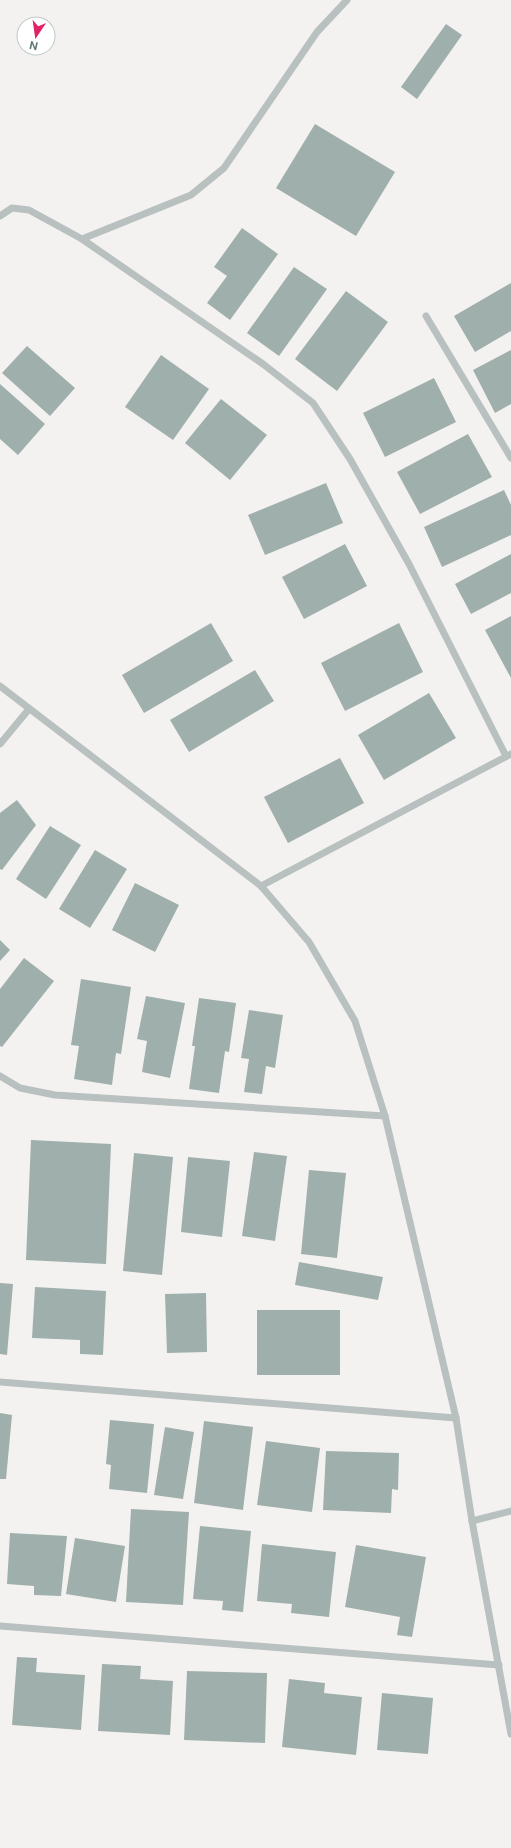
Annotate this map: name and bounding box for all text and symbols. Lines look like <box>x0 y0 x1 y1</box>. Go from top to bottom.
north arrow <box>16 16 56 56</box>
text: N <box>28 39 39 53</box>

